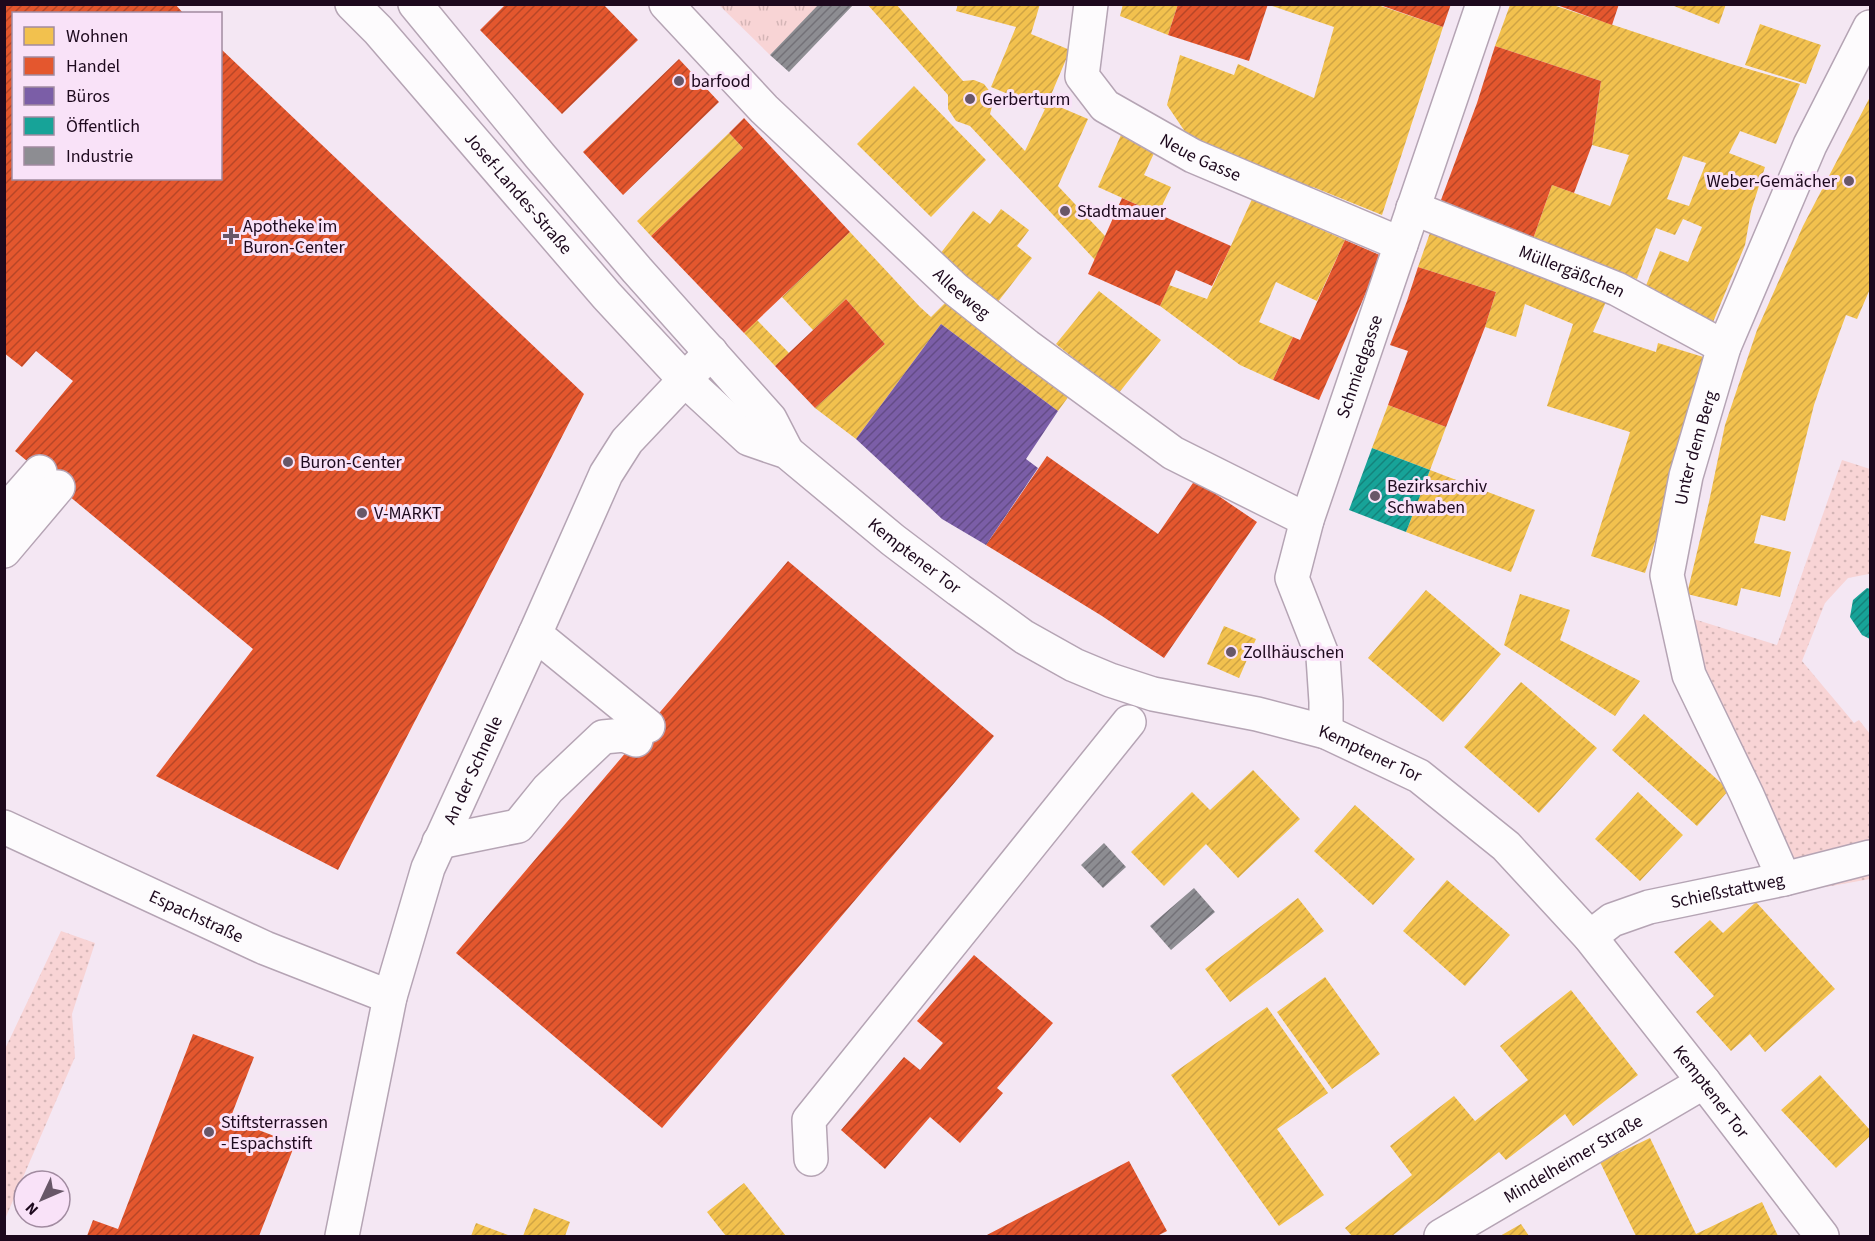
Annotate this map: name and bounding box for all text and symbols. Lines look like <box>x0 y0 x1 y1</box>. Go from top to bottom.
legend <box>12 12 222 180</box>
text: Wohnen <box>66 24 128 49</box>
text: Handel <box>66 54 120 79</box>
place label: barfood <box>691 69 751 94</box>
marker: barfood <box>672 74 686 88</box>
text: Büros <box>66 84 110 109</box>
place label: Gerberturm <box>982 87 1070 112</box>
marker: Gerberturm <box>963 92 977 106</box>
text: Öffentlich <box>66 114 140 139</box>
street label: Josef-Landes-Straße <box>459 126 578 260</box>
street label: Neue Gasse <box>1155 127 1245 187</box>
text: Industrie <box>66 144 133 169</box>
place label: Weber-Gemächer <box>1706 169 1838 194</box>
marker: Weber-Gemächer <box>1842 174 1856 188</box>
place label: Stadtmauer <box>1077 199 1167 224</box>
marker: Stadtmauer <box>1058 204 1072 218</box>
place label: Apotheke im Buron-Center <box>243 214 345 260</box>
marker: Apotheke im Buron-Center <box>224 229 238 243</box>
street label: Müllergäßchen <box>1515 239 1630 304</box>
street label: Alleeweg <box>928 262 995 325</box>
street label: Schmiedgasse <box>1330 311 1389 422</box>
street label: Unter dem Berg <box>1668 387 1723 507</box>
place label: Buron-Center <box>300 450 402 475</box>
marker: Buron-Center <box>281 455 295 469</box>
place label: Bezirksarchiv Schwaben <box>1387 474 1488 520</box>
marker: Bezirksarchiv Schwaben <box>1368 489 1382 503</box>
place label: V-MARKT <box>374 501 442 526</box>
marker: V-MARKT <box>355 506 369 520</box>
street label: Kemptener Tor <box>863 512 967 600</box>
place label: Zollhäuschen <box>1243 640 1344 665</box>
marker: Zollhäuschen <box>1224 645 1238 659</box>
street label: An der Schnelle <box>437 712 508 828</box>
street label: Kemptener Tor <box>1316 718 1427 788</box>
street label: Schießstattweg <box>1668 867 1786 915</box>
street label: Espachstraße <box>145 884 248 949</box>
street label: Kemptener Tor <box>1667 1040 1756 1144</box>
street label: Mindelheimer Straße <box>1499 1108 1647 1209</box>
place label: Stiftsterrassen - Espachstift <box>221 1110 328 1156</box>
marker: Stiftsterrassen - Espachstift <box>202 1125 216 1139</box>
north arrow <box>12 1169 72 1229</box>
text: N <box>20 1197 44 1220</box>

